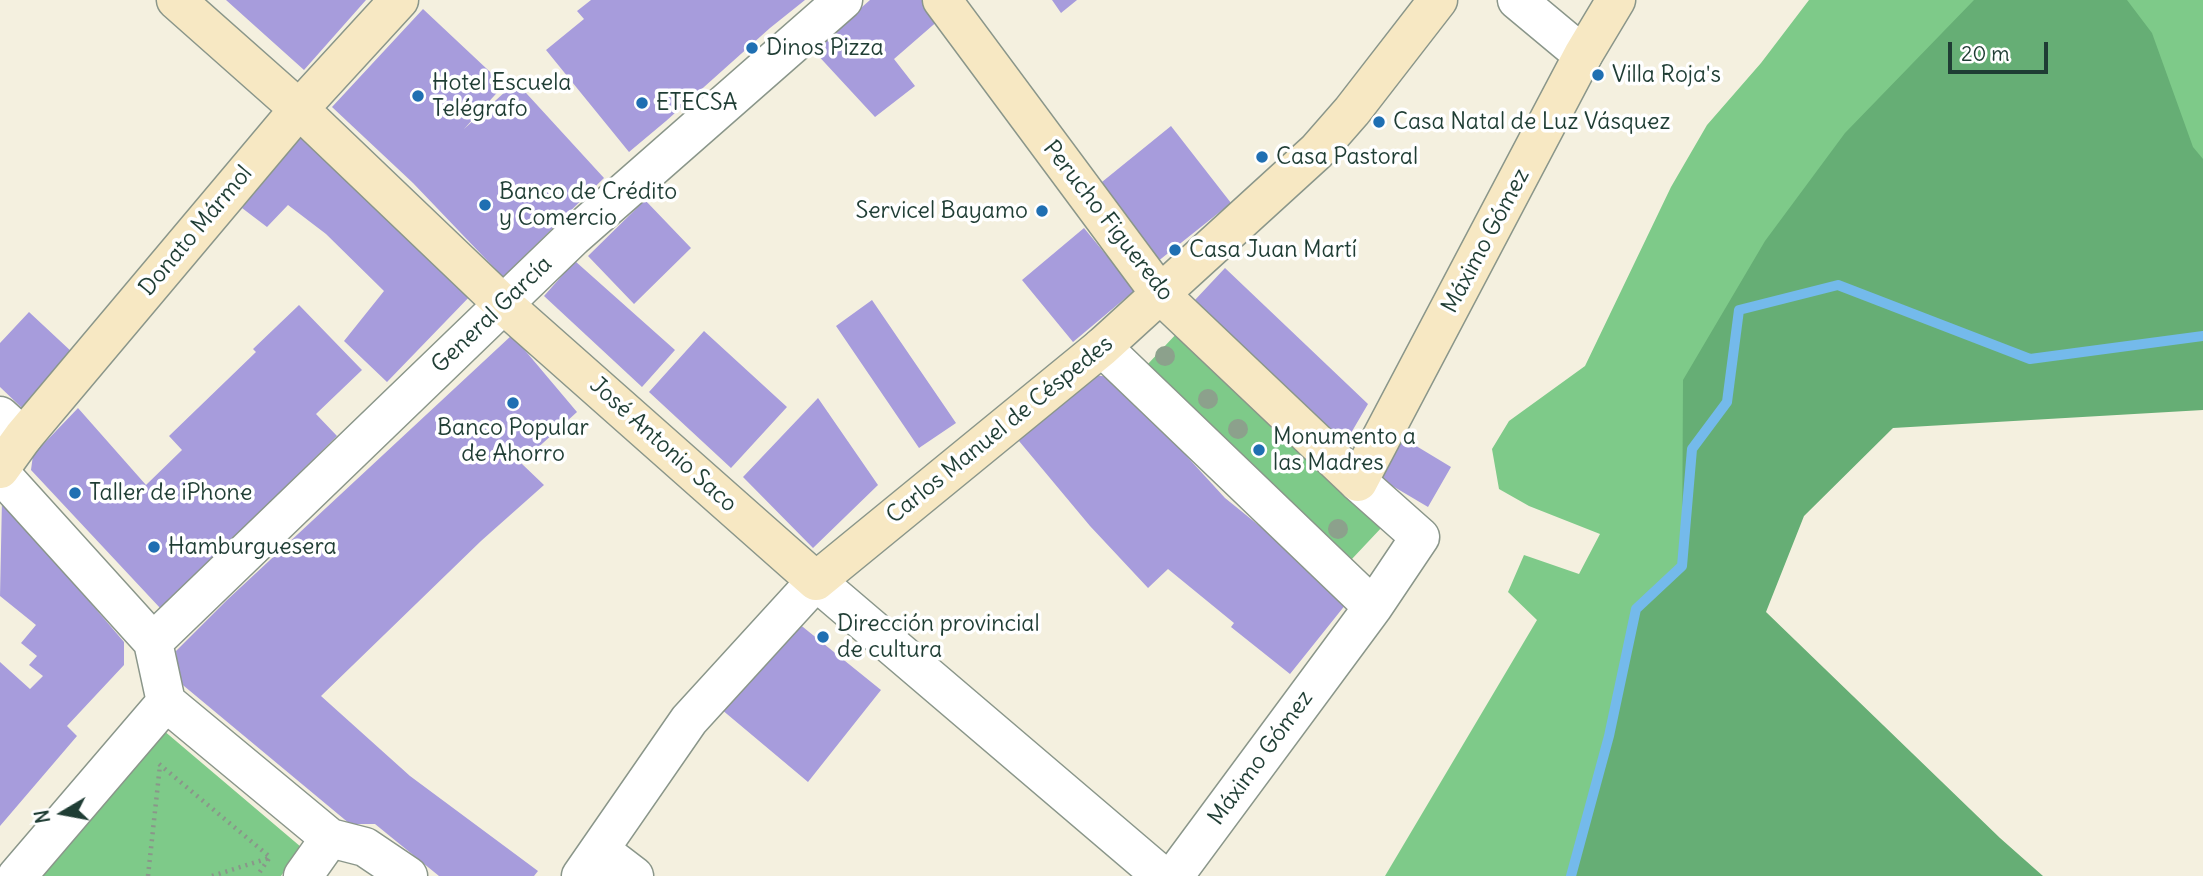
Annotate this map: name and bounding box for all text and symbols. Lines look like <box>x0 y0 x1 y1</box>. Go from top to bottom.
scale bar <box>1951 28 2051 72</box>
place label: Dinos Pizza <box>766 34 884 62</box>
marker: Dinos Pizza <box>744 40 760 56</box>
text: 20 m <box>1961 40 2010 67</box>
place label: Villa Roja's <box>1612 61 1721 89</box>
marker: Villa Roja's <box>1590 67 1606 83</box>
place label: Hotel Escuela Telégrafo <box>432 69 571 123</box>
marker: Hotel Escuela Telégrafo <box>410 88 426 104</box>
place label: ETECSA <box>656 89 737 117</box>
marker: ETECSA <box>634 95 650 111</box>
place label: Casa Natal de Luz Vásquez <box>1393 108 1670 136</box>
marker: Casa Natal de Luz Vásquez <box>1371 114 1387 130</box>
street label: Perucho Figueredo <box>1037 135 1179 307</box>
place label: Casa Pastoral <box>1276 143 1418 171</box>
marker: Casa Pastoral <box>1254 149 1270 165</box>
street label: Donato Mármol <box>134 160 258 302</box>
street label: Máximo Gómez <box>1436 164 1536 318</box>
place label: Banco de Crédito y Comercio <box>499 178 677 232</box>
marker: Banco de Crédito y Comercio <box>477 197 493 213</box>
place label: Servicel Bayamo <box>855 197 1028 225</box>
marker: Servicel Bayamo <box>1034 203 1050 219</box>
place label: Casa Juan Martí <box>1189 236 1357 264</box>
marker: Casa Juan Martí <box>1167 242 1183 258</box>
street label: General García <box>426 251 558 379</box>
street label: Carlos Manuel de Céspedes <box>881 330 1119 530</box>
street label: José Antonio Saco <box>584 372 742 518</box>
marker: Banco Popular de Ahorro <box>505 395 521 411</box>
place label: Banco Popular de Ahorro <box>437 414 589 468</box>
place label: Monumento a las Madres <box>1273 423 1416 477</box>
marker: Monumento a las Madres <box>1251 442 1267 458</box>
place label: Taller de iPhone <box>89 479 252 507</box>
marker: Taller de iPhone <box>67 485 83 501</box>
place label: Hamburguesera <box>168 533 337 561</box>
marker: Hamburguesera <box>146 539 162 555</box>
place label: Dirección provincial de cultura <box>837 610 1040 664</box>
marker: Dirección provincial de cultura <box>815 629 831 645</box>
street label: Máximo Gómez <box>1203 685 1319 831</box>
north arrow <box>28 778 98 848</box>
text: N <box>29 808 55 825</box>

